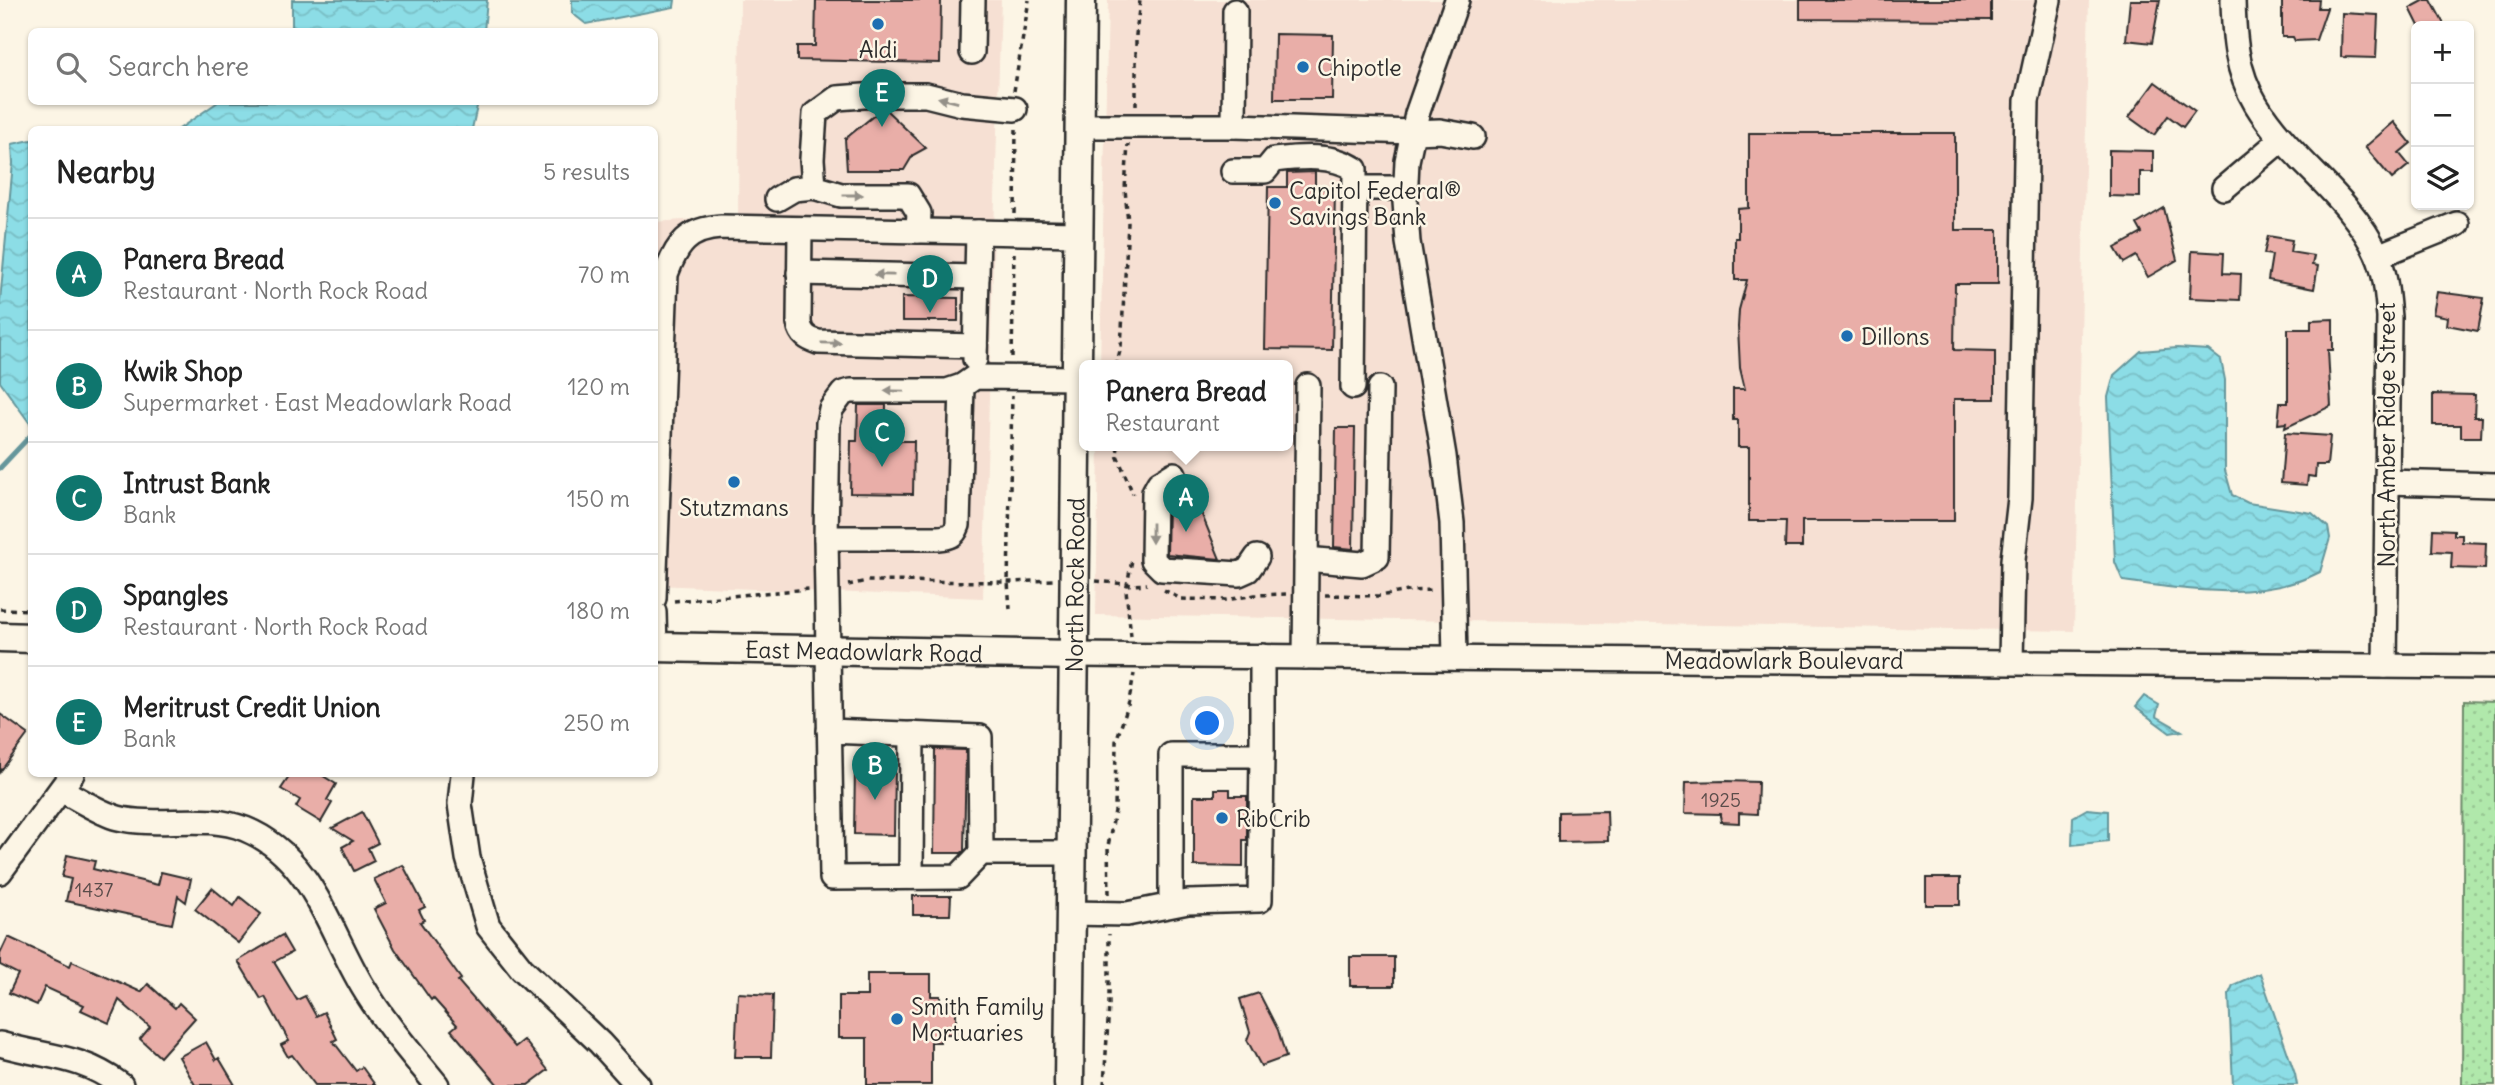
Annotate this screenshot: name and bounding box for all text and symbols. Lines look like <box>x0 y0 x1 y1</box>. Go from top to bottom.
marker: Aldi <box>870 16 886 32</box>
map controls <box>2411 21 2474 210</box>
button: + <box>2411 21 2474 84</box>
search box <box>28 28 658 105</box>
place label: Aldi <box>859 35 897 64</box>
icon: search <box>52 48 90 86</box>
text: Search here <box>108 50 249 83</box>
place label: Chipotle <box>1317 53 1402 82</box>
marker: Chipotle <box>1295 59 1311 75</box>
pin: E <box>859 69 905 127</box>
button: − <box>2411 84 2474 147</box>
one-way arrow <box>937 94 959 105</box>
button: layers <box>2411 147 2474 210</box>
text: Nearby <box>56 153 156 191</box>
text: 5 results <box>543 157 630 186</box>
place label: Capitol Federal® Savings Bank <box>1289 176 1461 231</box>
one-way arrow <box>843 189 865 201</box>
marker: Capitol Federal® Savings Bank <box>1267 195 1283 211</box>
text: Panera Bread <box>123 243 284 276</box>
pin: D <box>907 255 953 313</box>
text: A <box>72 260 86 289</box>
text: 70 m <box>578 260 630 289</box>
one-way arrow <box>873 269 895 281</box>
text: Restaurant · North Rock Road <box>123 276 428 305</box>
street label: North Amber Ridge Street <box>2372 302 2401 567</box>
place label: Dillons <box>1861 322 1929 351</box>
marker: Dillons <box>1839 328 1855 344</box>
one-way arrow <box>820 337 842 348</box>
text: Kwik Shop <box>123 355 243 388</box>
popup <box>1079 360 1293 451</box>
text: B <box>71 372 87 401</box>
text: 120 m <box>567 372 630 401</box>
text: Panera Bread <box>1105 375 1267 408</box>
one-way arrow <box>883 386 905 397</box>
text: Supermarket · East Meadowlark Road <box>123 388 512 417</box>
text: Restaurant <box>1105 408 1220 437</box>
pin: C <box>859 409 905 467</box>
text: Intrust Bank <box>123 467 271 500</box>
marker: Stutzmans <box>726 474 742 490</box>
pin: A <box>1163 474 1209 532</box>
text: C <box>71 484 87 513</box>
text: 150 m <box>567 484 630 513</box>
place label: Stutzmans <box>679 493 789 522</box>
street label: North Rock Road <box>1059 497 1090 673</box>
text: Bank <box>123 500 176 529</box>
one-way arrow <box>1147 522 1158 544</box>
text: Spangles <box>123 579 228 612</box>
text: D <box>71 596 87 625</box>
text: 180 m <box>567 596 630 625</box>
text: Restaurant · North Rock Road <box>123 612 428 641</box>
street label: East Meadowlark Road <box>745 634 983 668</box>
street label: Meadowlark Boulevard <box>1664 646 1904 675</box>
text: Meritrust Credit Union <box>123 691 381 724</box>
your location <box>1190 706 1224 740</box>
text: E <box>72 708 86 737</box>
text: 250 m <box>563 708 630 737</box>
text: Bank <box>123 724 176 753</box>
pin: B <box>852 742 898 800</box>
house number: 1925 <box>1701 788 1741 812</box>
place label: RibCrib <box>1236 804 1311 833</box>
marker: RibCrib <box>1214 810 1230 826</box>
house number: 1437 <box>75 878 113 902</box>
place label: Smith Family Mortuaries <box>911 992 1044 1047</box>
marker: Smith Family Mortuaries <box>889 1011 905 1027</box>

